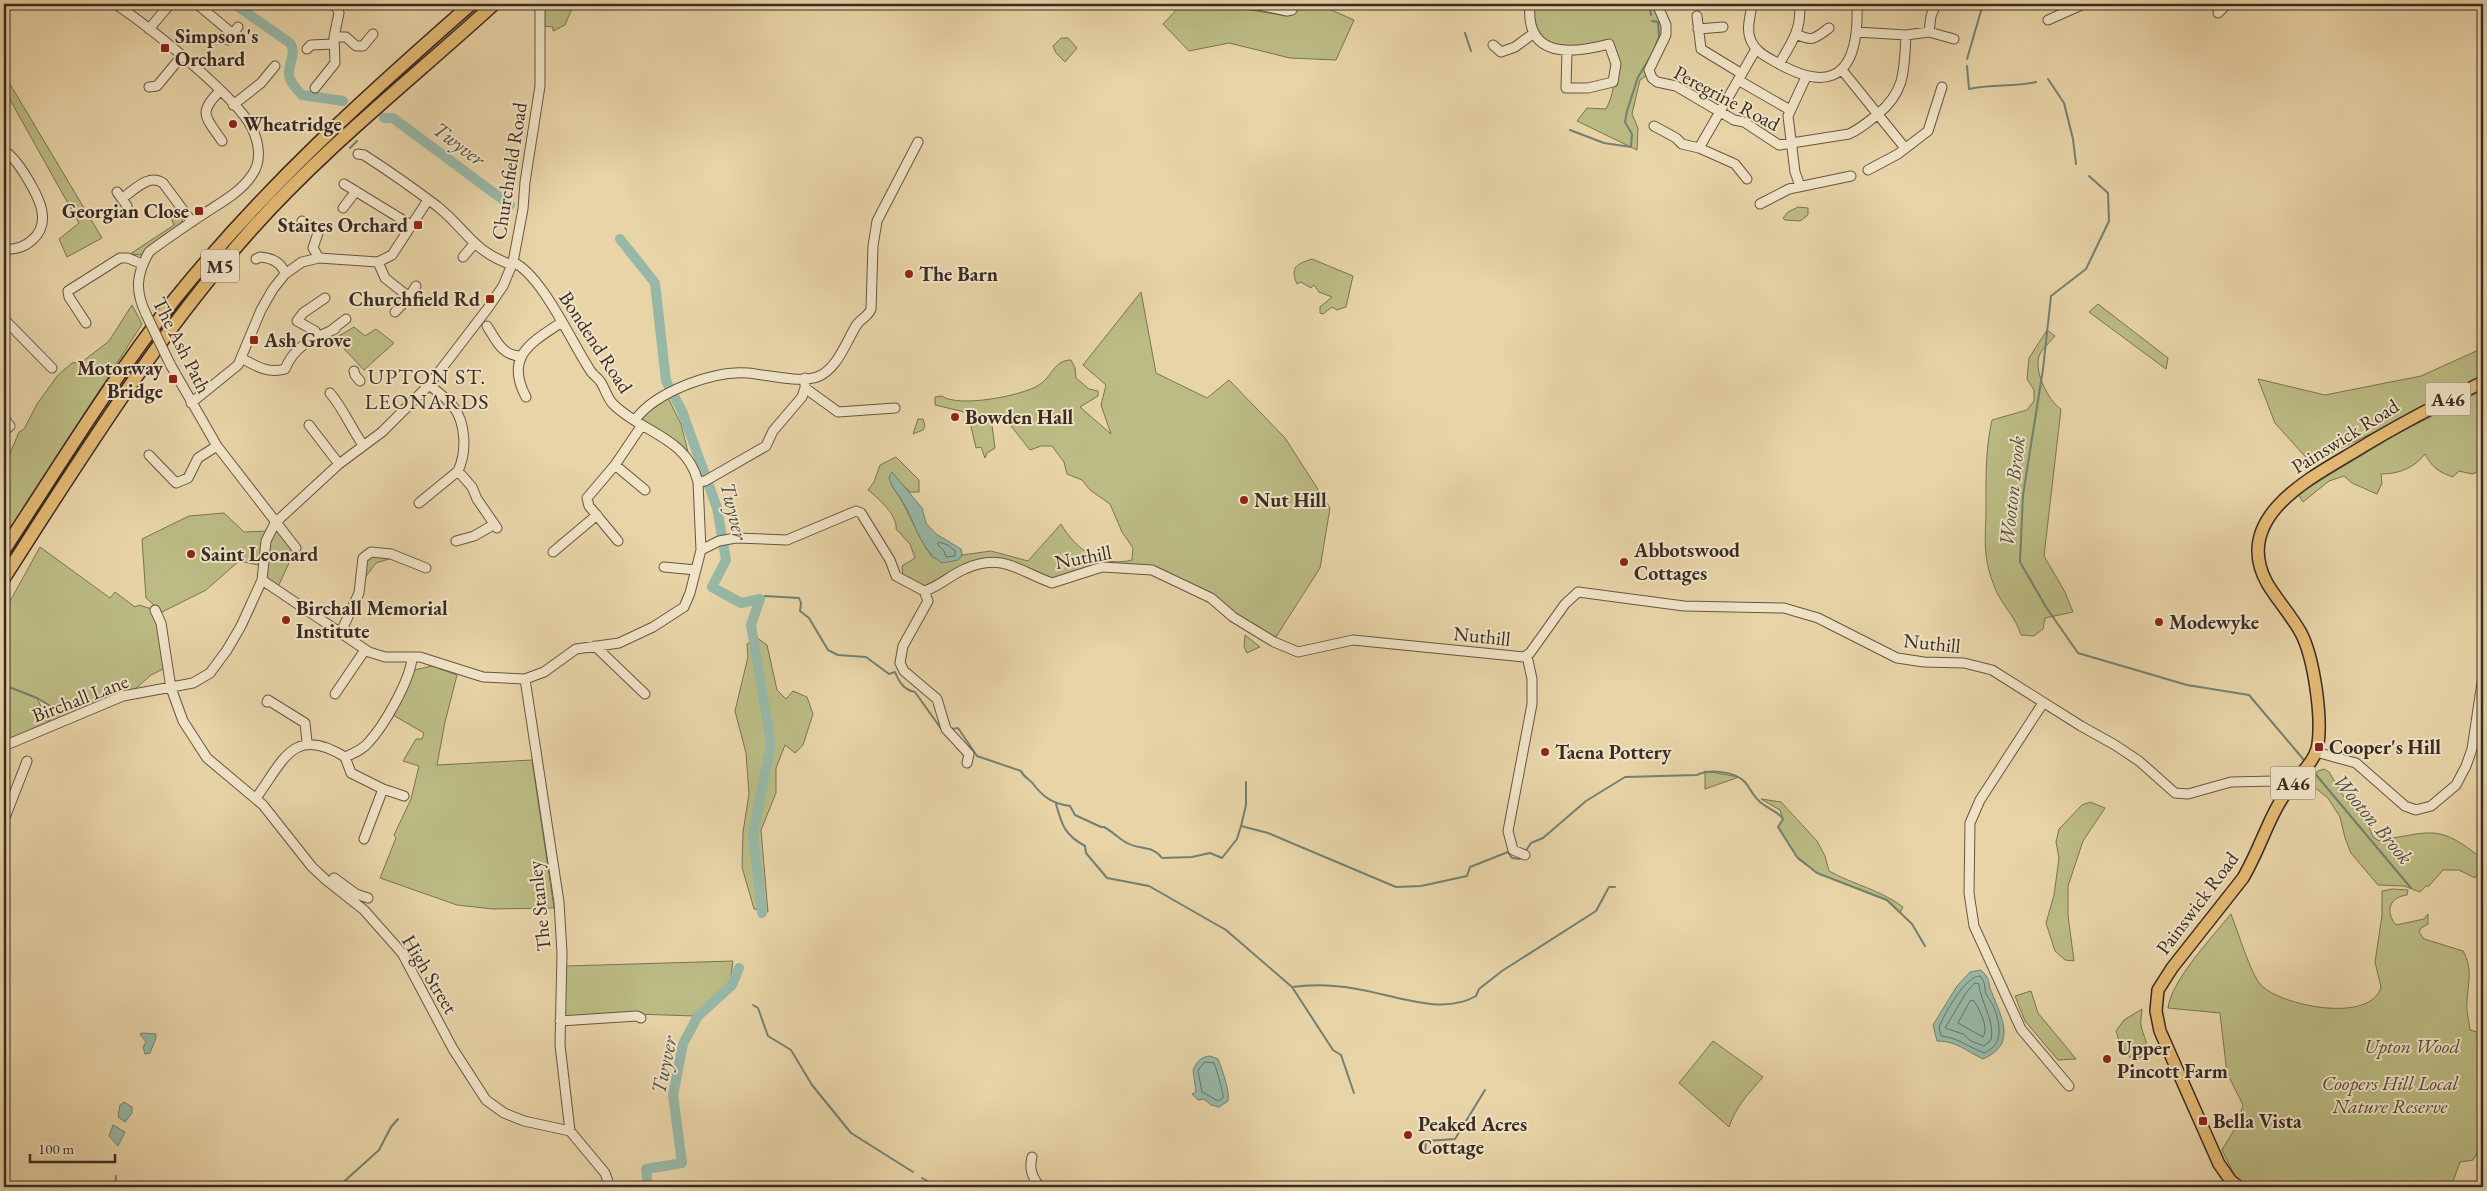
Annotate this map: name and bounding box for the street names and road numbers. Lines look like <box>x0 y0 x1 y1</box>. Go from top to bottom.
street label: Peregrine Road <box>1669 59 1785 137</box>
street label: Churchfield Road <box>485 99 533 242</box>
road number: M5 <box>201 250 239 282</box>
street label: Bondend Road <box>553 286 639 399</box>
street label: The Ash Path <box>147 292 217 398</box>
road number: A46 <box>2426 382 2470 416</box>
street label: Painswick Road <box>2286 392 2404 479</box>
street label: Nuthill <box>1052 539 1114 575</box>
street label: Nuthill <box>1452 620 1512 652</box>
street label: Nuthill <box>1902 627 1962 659</box>
street label: Birchall Lane <box>28 668 132 728</box>
road number: A46 <box>2270 766 2316 800</box>
street label: Painswick Road <box>2150 846 2245 960</box>
street label: The Stanley <box>521 859 557 953</box>
street label: High Street <box>396 930 464 1019</box>

